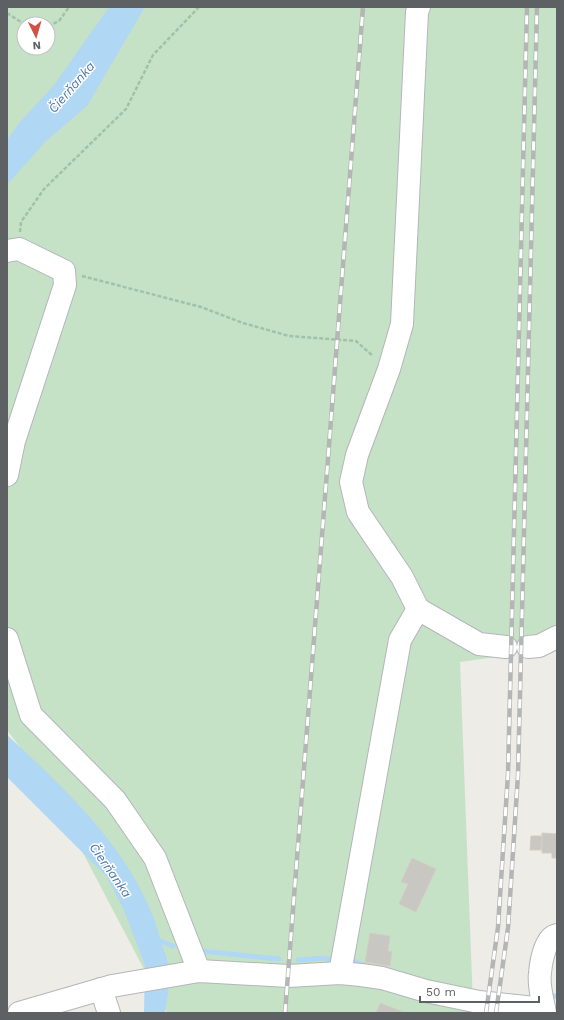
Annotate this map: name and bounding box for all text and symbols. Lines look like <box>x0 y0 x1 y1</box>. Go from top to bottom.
north arrow <box>16 16 56 56</box>
text: N <box>32 39 41 52</box>
water label: Čierňanka <box>44 58 98 116</box>
water label: Čierňanka <box>86 840 136 900</box>
scale bar <box>420 978 539 1004</box>
text: 50 m <box>426 985 456 999</box>

